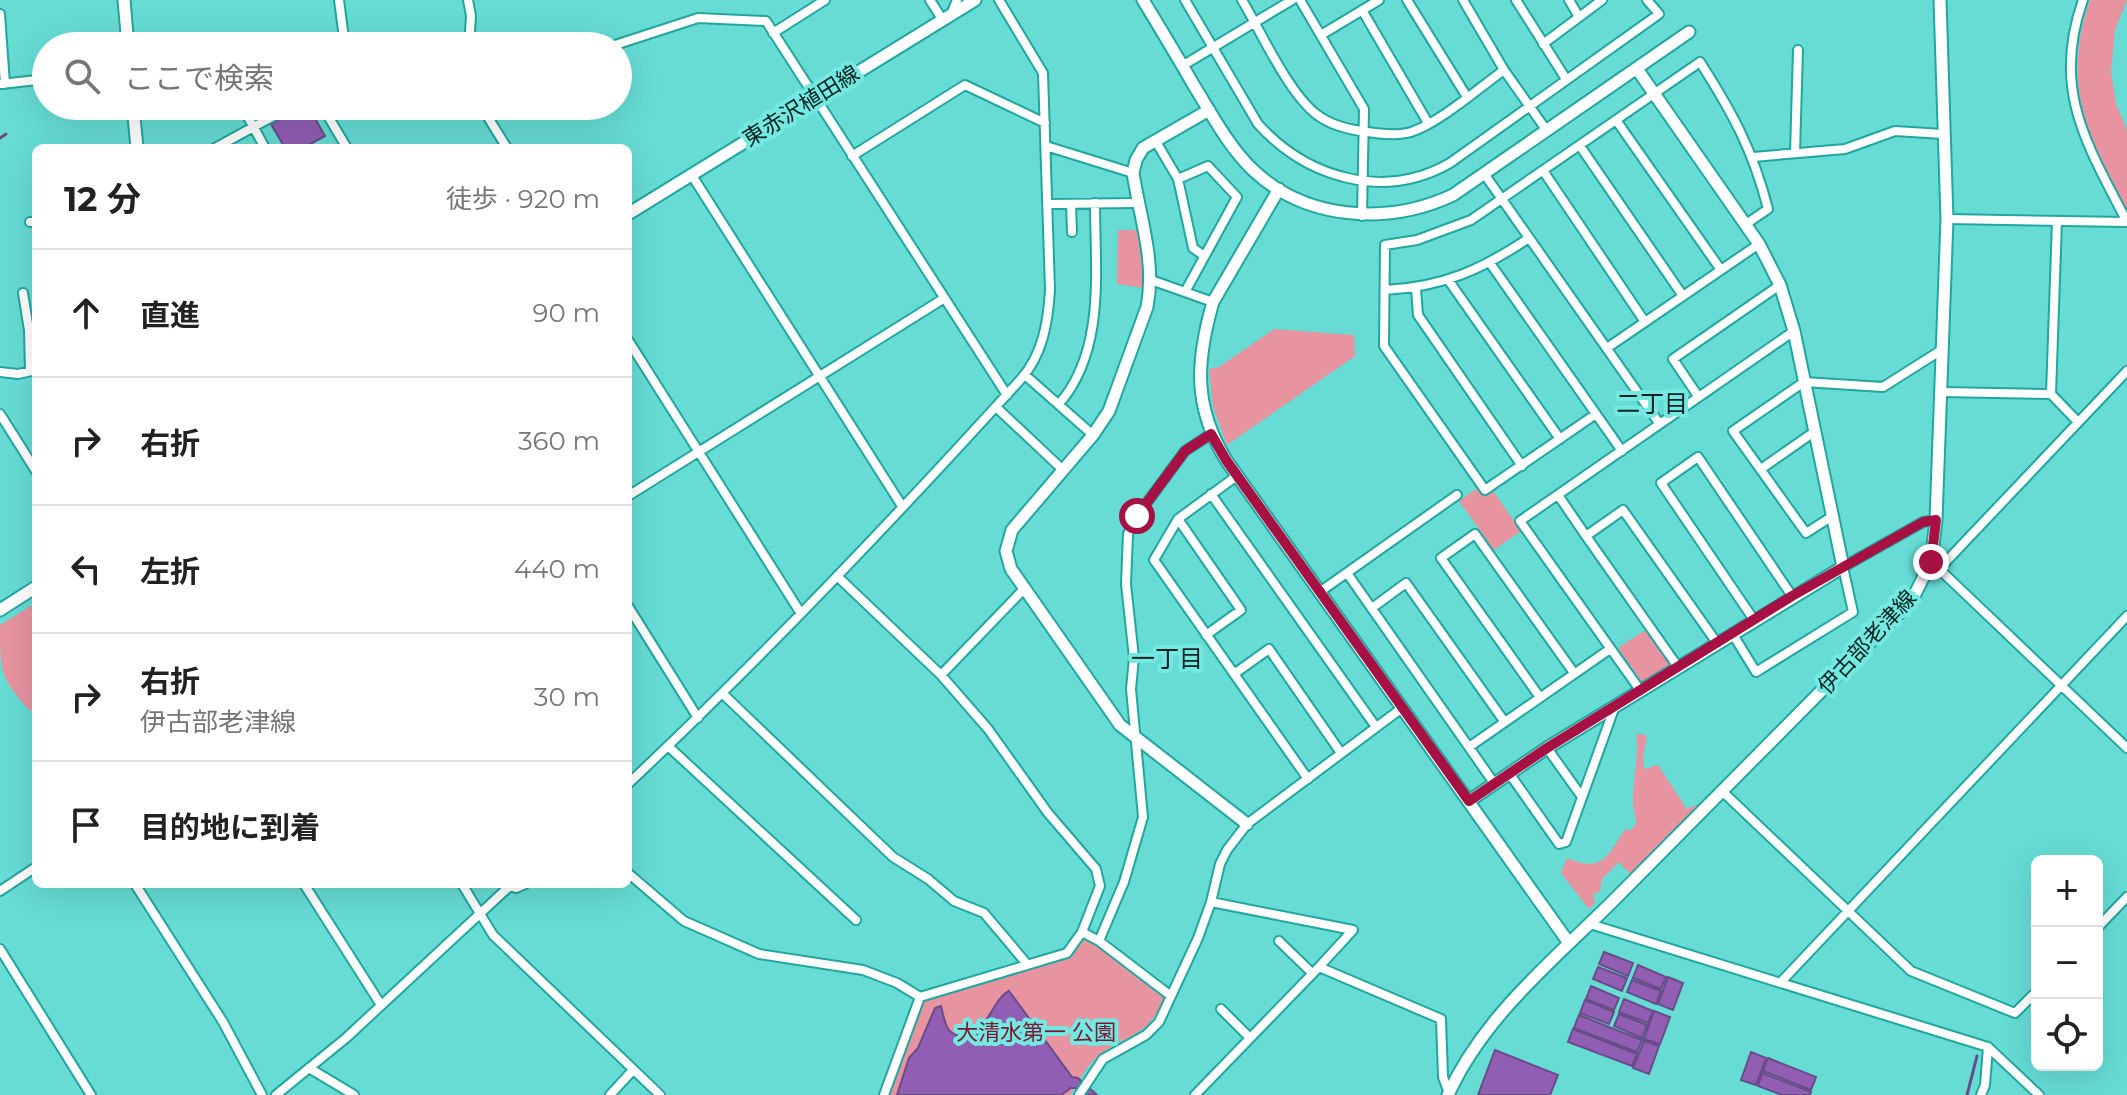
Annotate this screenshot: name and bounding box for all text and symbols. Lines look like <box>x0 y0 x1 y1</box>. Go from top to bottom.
search box <box>32 32 632 120</box>
icon: search <box>60 54 104 98</box>
text: ここで検索 <box>124 60 274 97</box>
street label: 東赤沢植田線 <box>738 60 864 152</box>
text: 12 分 <box>64 178 141 220</box>
text: 徒歩 · 920 m <box>446 183 600 215</box>
icon: ahead <box>64 291 108 335</box>
text: 直進 <box>140 297 200 334</box>
text: 90 m <box>533 297 600 329</box>
district label: 二丁目 <box>1616 389 1688 418</box>
icon: right <box>64 419 108 463</box>
text: 右折 <box>140 425 200 462</box>
text: 360 m <box>518 425 600 457</box>
route start <box>1119 498 1155 534</box>
route end <box>1913 544 1949 580</box>
icon: left <box>64 547 108 591</box>
text: 左折 <box>140 553 200 590</box>
text: 440 m <box>514 553 600 585</box>
street label: 伊古部老津線 <box>1812 585 1922 699</box>
district label: 一丁目 <box>1131 644 1203 673</box>
text: 右折 <box>140 663 200 700</box>
icon: right <box>64 675 108 719</box>
text: 30 m <box>534 681 600 713</box>
text: 伊古部老津線 <box>140 706 296 738</box>
icon: arrive <box>64 803 108 847</box>
text: 目的地に到着 <box>140 809 320 846</box>
map controls <box>2031 855 2103 1071</box>
button: + <box>2031 855 2103 927</box>
button: − <box>2031 927 2103 999</box>
button: locate <box>2031 999 2103 1071</box>
park label: 大清水第一 公園 <box>956 1019 1116 1046</box>

